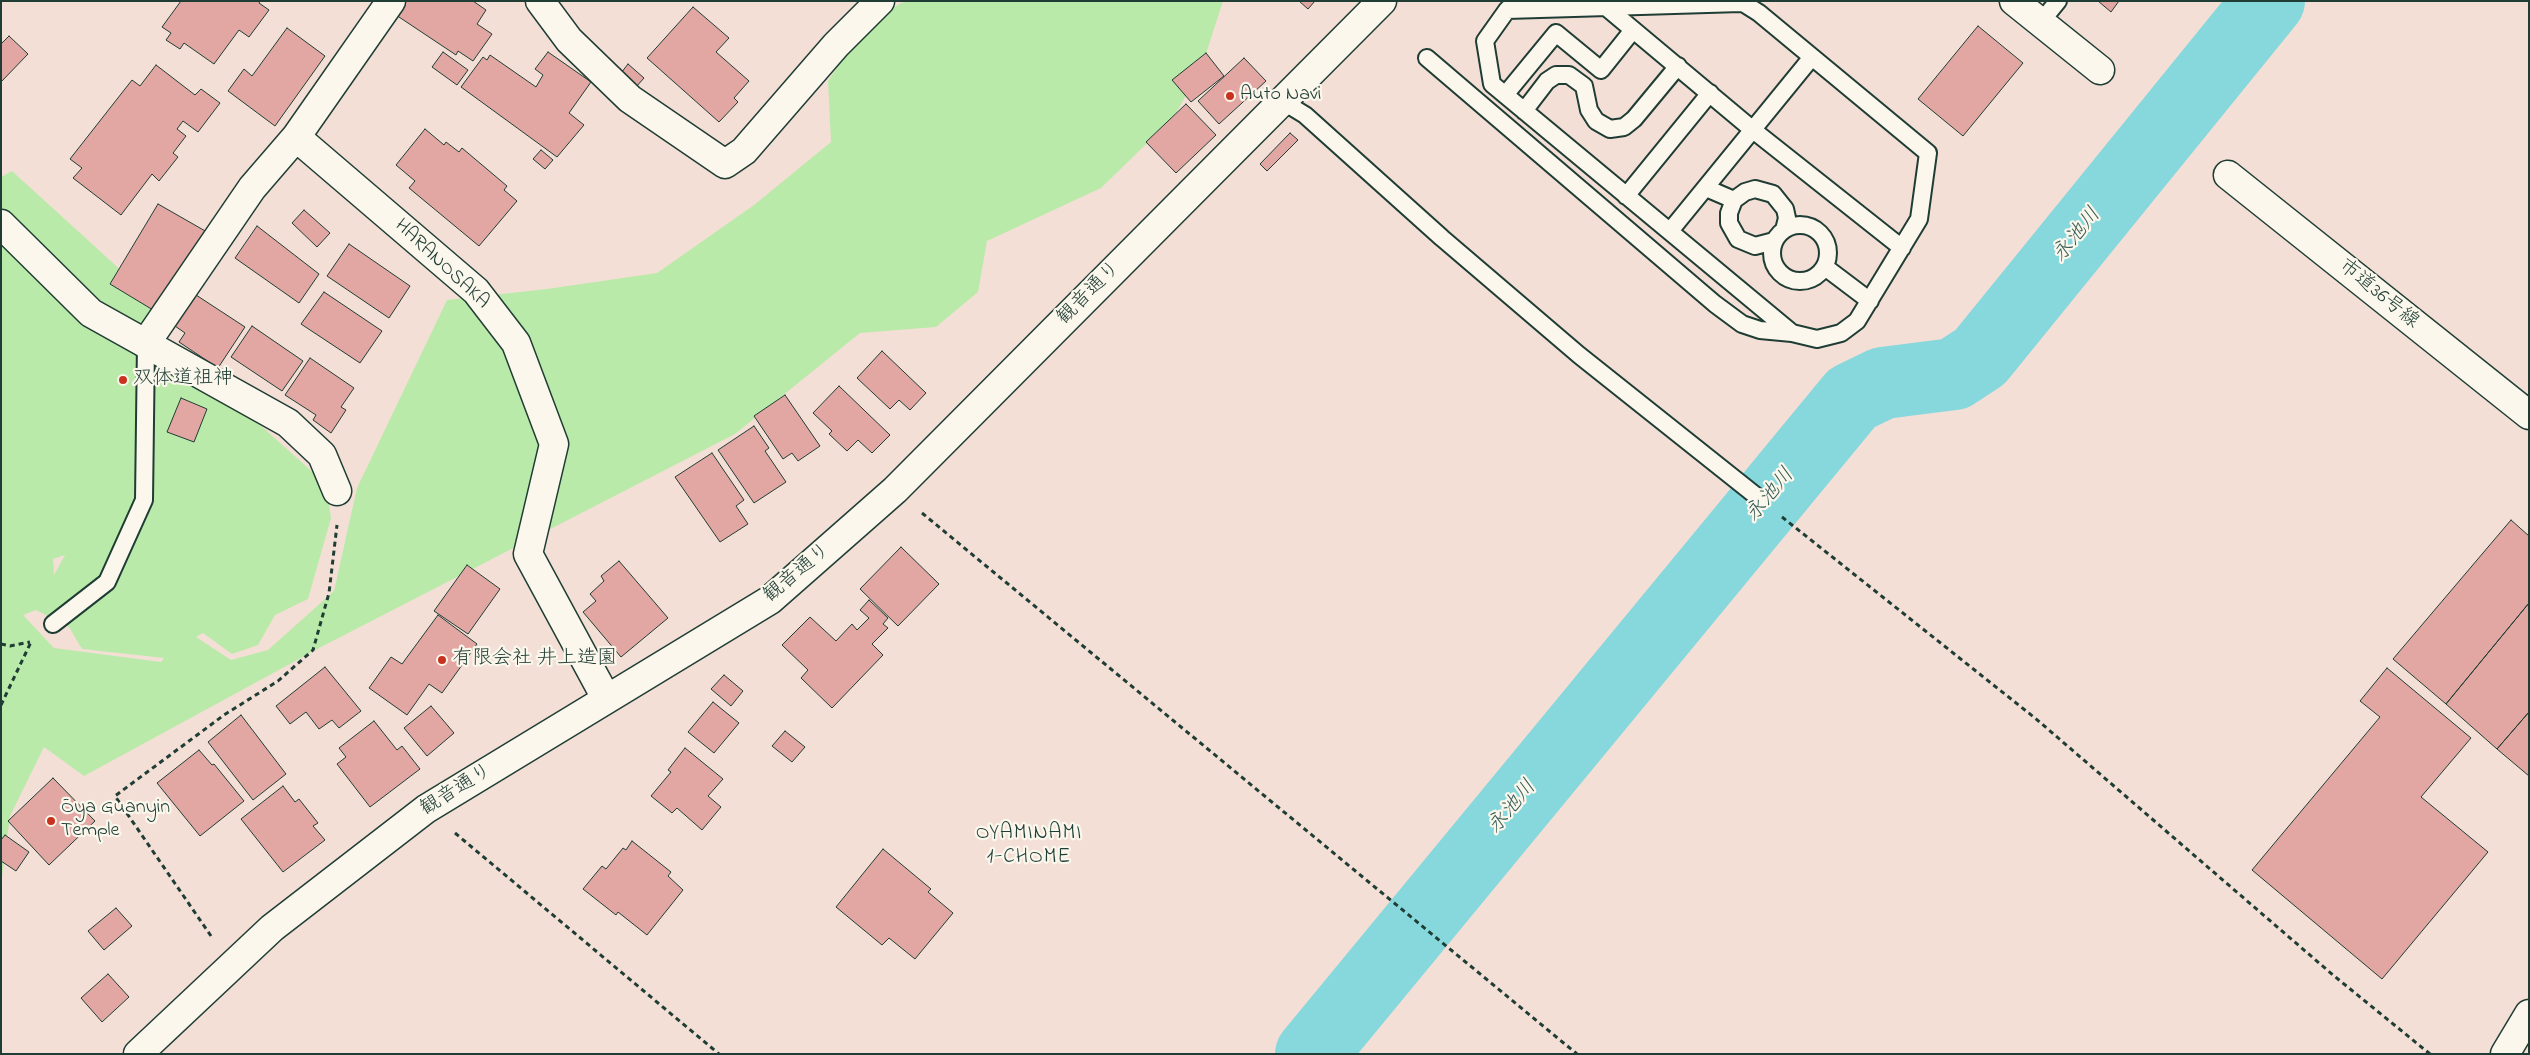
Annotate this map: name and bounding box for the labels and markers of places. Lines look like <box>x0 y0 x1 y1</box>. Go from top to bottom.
place label: Auto Navi <box>1240 84 1321 108</box>
marker: Auto Navi <box>1224 90 1236 102</box>
place label: 双体道祖神 <box>133 368 233 392</box>
marker: 双体道祖神 <box>117 374 129 386</box>
place label: 有限会社 井上造園 <box>452 648 617 672</box>
marker: 有限会社 井上造園 <box>436 654 448 666</box>
place label: Ōya Guanyin Temple <box>61 797 170 844</box>
marker: Ōya Guanyin Temple <box>45 815 57 827</box>

